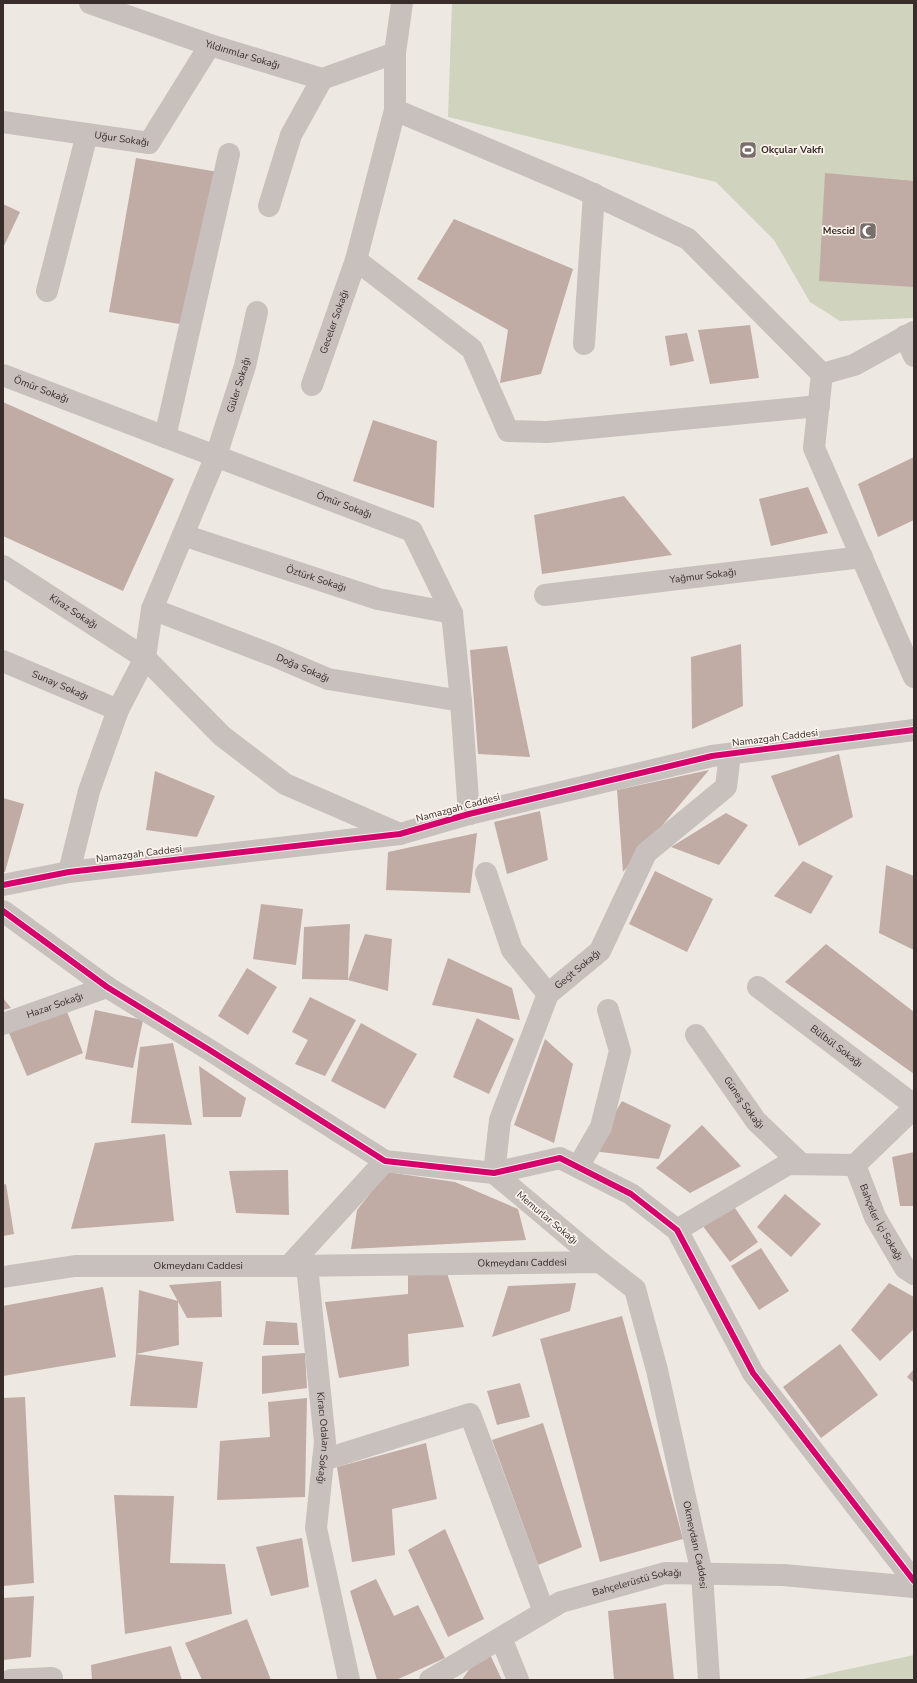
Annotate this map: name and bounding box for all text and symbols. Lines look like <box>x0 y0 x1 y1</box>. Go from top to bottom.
street label: Yıldırımlar Sokağı <box>202 36 282 73</box>
street label: Uğur Sokağı <box>93 128 150 150</box>
sports icon: Okçular Vakfı <box>738 140 758 160</box>
place label: Okçular Vakfı <box>761 143 823 157</box>
mosque icon: Mescid <box>858 221 878 241</box>
place label: Mescid <box>823 224 855 238</box>
street label: Geceler Sokağı <box>317 288 352 356</box>
street label: Güler Sokağı <box>223 356 254 415</box>
street label: Ömür Sokağı <box>12 373 71 407</box>
street label: Ömür Sokağı <box>314 488 374 522</box>
street label: Öztürk Sokağı <box>284 562 348 595</box>
street label: Yağmur Sokağı <box>668 565 737 587</box>
street label: Kiraz Sokağı <box>47 591 100 632</box>
street label: Doğa Sokağı <box>274 651 332 686</box>
street label: Sunay Sokağı <box>29 667 91 704</box>
street label: Namazgah Caddesi <box>731 726 819 750</box>
street label: Namazgah Caddesi <box>414 790 502 826</box>
street label: Namazgah Caddesi <box>95 842 183 866</box>
street label: Geçit Sokağı <box>552 946 604 993</box>
street label: Hazar Sokağı <box>25 989 85 1022</box>
street label: Bülbül Sokağı <box>807 1022 865 1071</box>
street label: Güneş Sokağı <box>720 1074 767 1132</box>
street label: Bahçeler İçi Sokağı <box>856 1182 906 1263</box>
street label: Memurlar Sokağı <box>513 1188 581 1248</box>
street label: Okmeydanı Caddesi <box>477 1255 567 1271</box>
street label: Okmeydanı Caddesi <box>153 1259 243 1273</box>
street label: Kiracı Odaları Sokağı <box>313 1391 332 1485</box>
street label: Okmeydanı Caddesi <box>679 1500 710 1589</box>
street label: Bahçelerüstü Sokağı <box>591 1566 682 1600</box>

